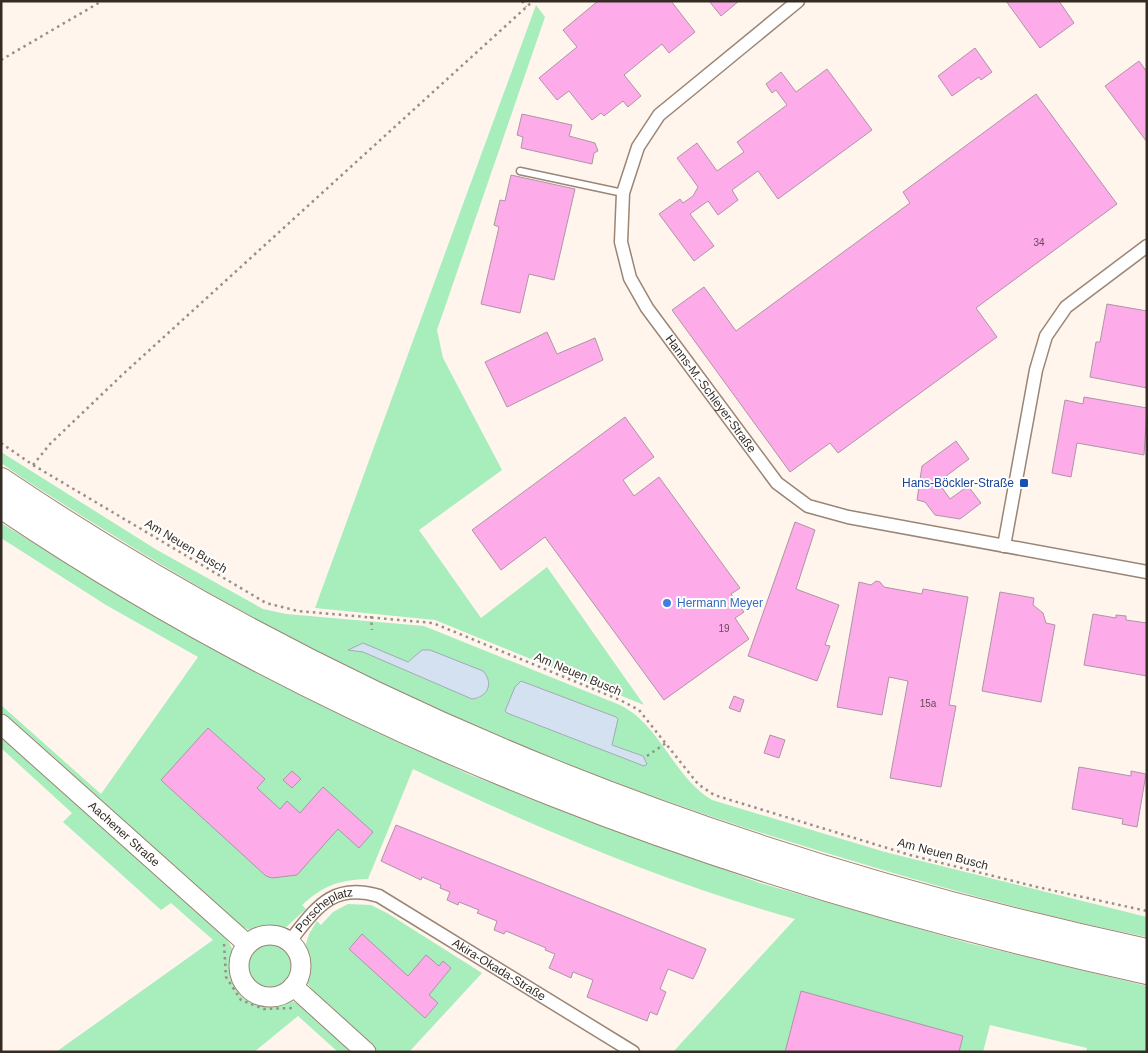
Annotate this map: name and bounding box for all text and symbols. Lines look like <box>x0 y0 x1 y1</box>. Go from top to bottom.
house number: 34 <box>1033 237 1045 248</box>
street label: Hanns-M.-Schleyer-Straße <box>663 332 759 456</box>
place label: Hans-Böckler-Straße <box>902 476 1014 490</box>
marker: Hans-Böckler-Straße <box>1018 477 1030 489</box>
street label: Am Neuen Busch <box>142 516 230 576</box>
place label: Hermann Meyer <box>677 596 763 610</box>
marker: Hermann Meyer <box>661 597 673 609</box>
house number: 19 <box>718 623 730 634</box>
street label: Am Neuen Busch <box>532 649 624 699</box>
house number: 15a <box>920 698 937 709</box>
street label: Aachener Straße <box>85 798 163 870</box>
street label: Am Neuen Busch <box>896 835 990 873</box>
street label: Porscheplatz <box>293 885 353 935</box>
street label: Akira-Okada-Straße <box>450 936 548 1004</box>

